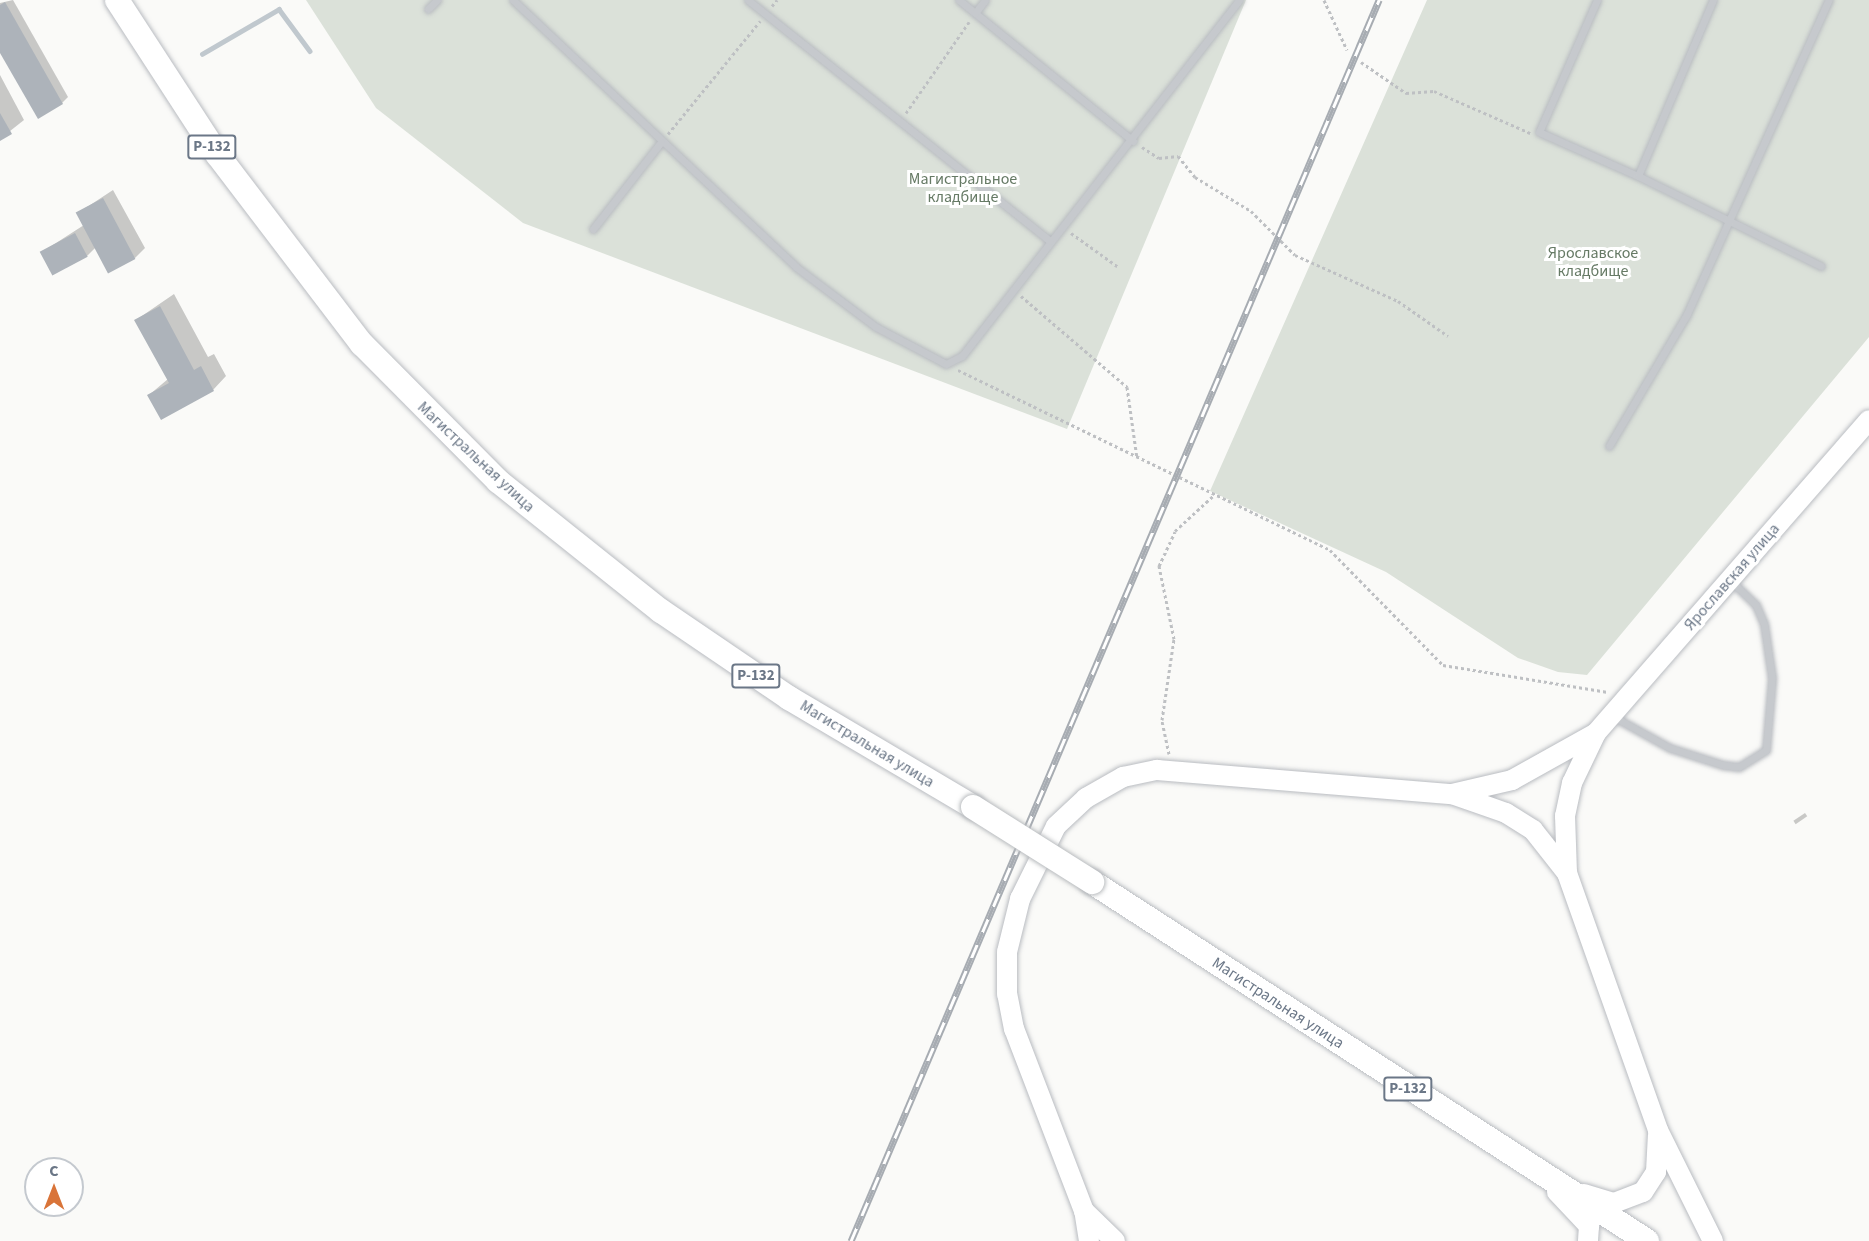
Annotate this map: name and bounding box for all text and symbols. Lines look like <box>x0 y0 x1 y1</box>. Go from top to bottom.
road number: Р-132 <box>186 135 238 159</box>
park label: Магистральное кладбище <box>909 169 1017 207</box>
park label: Ярославское кладбище <box>1548 243 1638 281</box>
street label: Магистральная улица <box>413 398 539 516</box>
street label: Ярославская улица <box>1680 520 1784 634</box>
road number: Р-132 <box>730 664 782 688</box>
street label: Магистральная улица <box>796 696 938 792</box>
street label: Магистральная улица <box>1208 953 1348 1053</box>
road number: Р-132 <box>1382 1077 1434 1101</box>
north arrow <box>24 1157 84 1217</box>
text: С <box>49 1160 59 1182</box>

